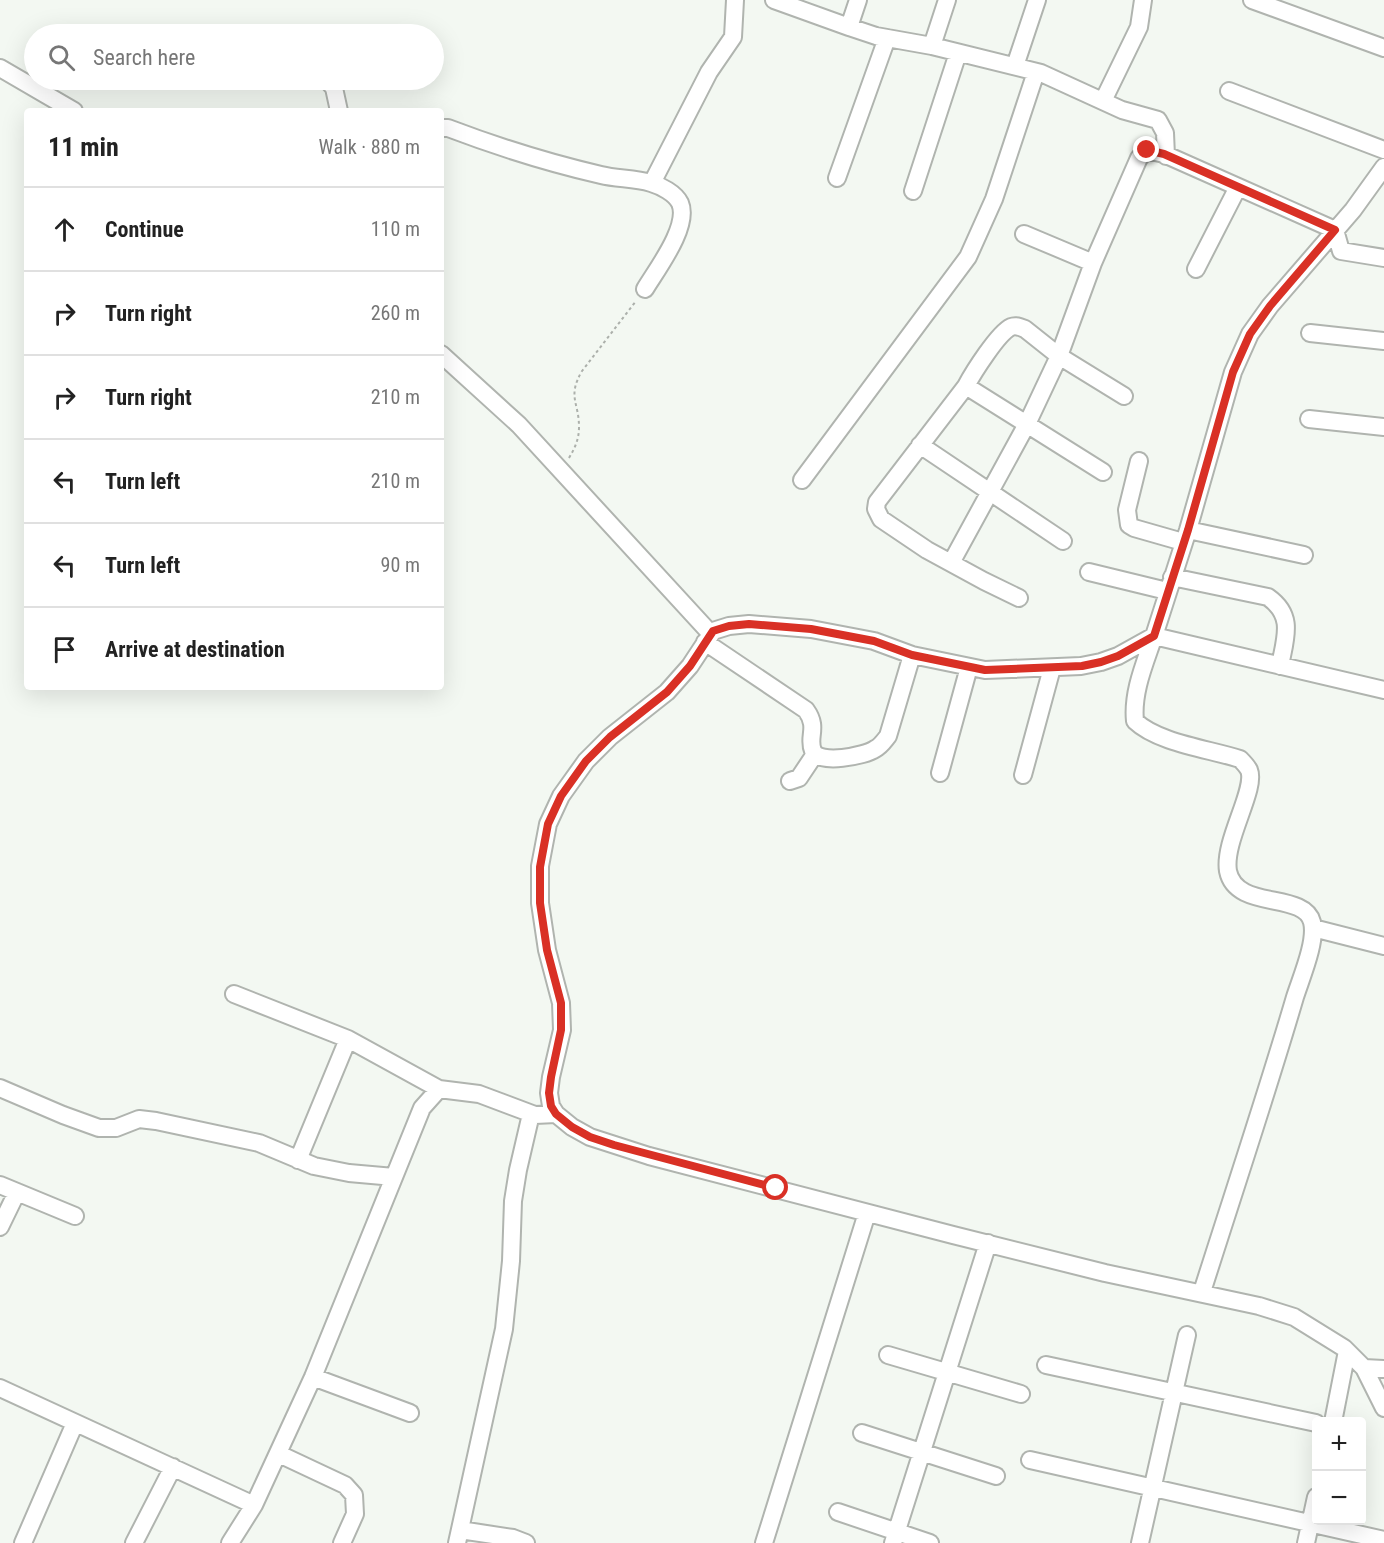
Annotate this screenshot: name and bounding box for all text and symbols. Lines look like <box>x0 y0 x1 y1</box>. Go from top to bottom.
search box <box>24 24 444 90</box>
icon: search <box>45 41 78 74</box>
text: Search here <box>93 45 195 70</box>
text: 11 min <box>48 132 119 162</box>
text: Walk · 880 m <box>319 135 420 159</box>
route end <box>1133 136 1159 162</box>
icon: ahead <box>48 213 81 246</box>
text: Continue <box>105 217 184 242</box>
text: 110 m <box>371 217 420 241</box>
icon: right <box>48 297 81 330</box>
text: Turn right <box>105 301 192 326</box>
text: 260 m <box>371 301 420 325</box>
icon: right <box>48 381 81 414</box>
text: Turn right <box>105 385 192 410</box>
text: 210 m <box>371 385 420 409</box>
icon: left <box>48 465 81 498</box>
text: Turn left <box>105 469 180 494</box>
text: 210 m <box>371 469 420 493</box>
icon: left <box>48 549 81 582</box>
text: Turn left <box>105 553 180 578</box>
text: 90 m <box>381 553 420 577</box>
icon: arrive <box>48 633 81 666</box>
text: Arrive at destination <box>105 637 285 662</box>
route start <box>762 1174 788 1200</box>
map controls <box>1312 1417 1366 1525</box>
button: + <box>1312 1417 1366 1471</box>
button: − <box>1312 1471 1366 1525</box>

